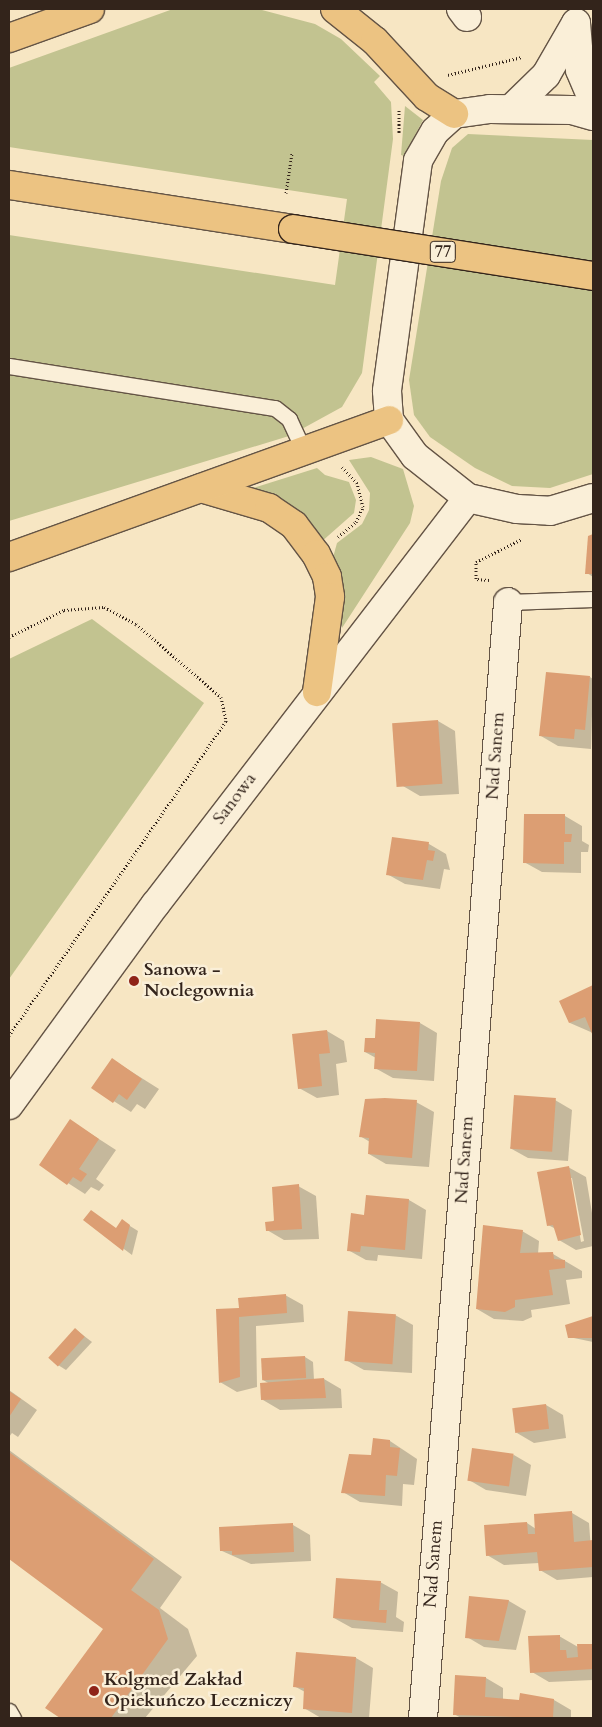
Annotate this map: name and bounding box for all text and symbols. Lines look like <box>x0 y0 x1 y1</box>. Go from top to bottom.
road number: 77 <box>429 238 457 266</box>
street label: Nad Sanem <box>482 711 510 801</box>
street label: Sanowa <box>209 769 261 829</box>
place label: Sanowa - Noclegownia <box>144 960 254 1002</box>
marker: Sanowa - Noclegownia <box>128 975 140 987</box>
street label: Nad Sanem <box>451 1115 479 1205</box>
street label: Nad Sanem <box>420 1519 448 1609</box>
place label: Kolgmed Zakład Opiekuńczo Leczniczy <box>104 1670 293 1712</box>
marker: Kolgmed Zakład Opiekuńczo Leczniczy <box>88 1685 100 1697</box>

